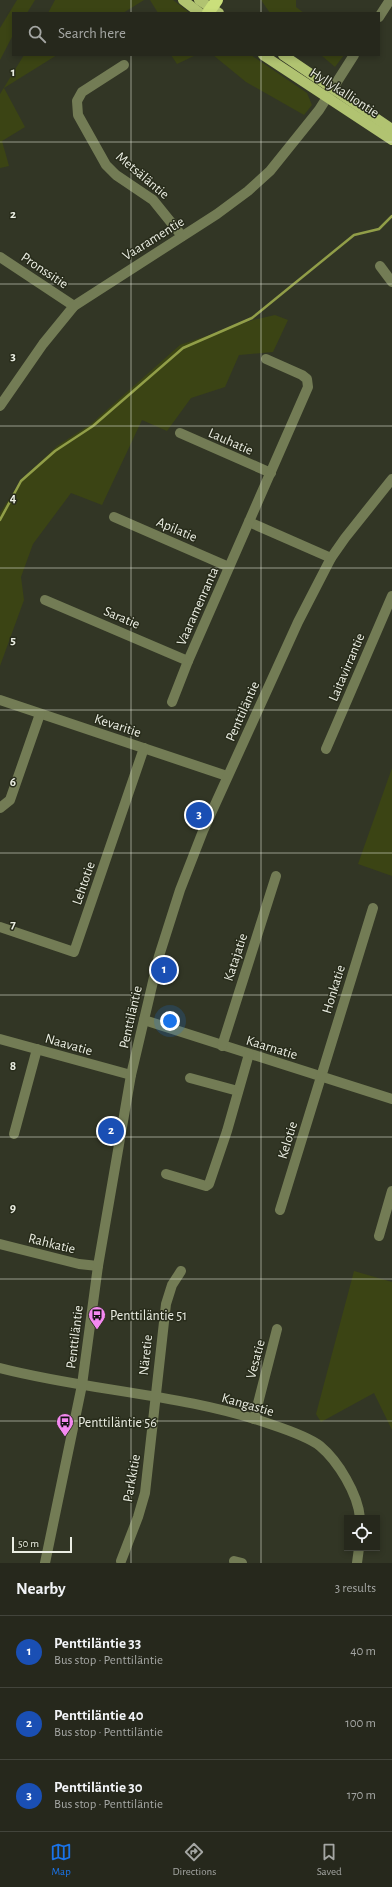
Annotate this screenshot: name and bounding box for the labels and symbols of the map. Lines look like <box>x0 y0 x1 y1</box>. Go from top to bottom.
street label: Hyllykalliontie <box>307 65 381 120</box>
text: 1 <box>11 66 15 79</box>
street label: Metsäläntie <box>113 150 172 202</box>
text: 2 <box>10 208 16 221</box>
street label: Vaaramentie <box>120 214 187 263</box>
street label: Pronssitie <box>18 250 71 292</box>
text: 3 <box>10 350 16 363</box>
street label: Lauhatie <box>206 426 255 458</box>
text: 4 <box>10 492 17 505</box>
street label: Apilatie <box>154 515 199 545</box>
street label: Vaaramenranta <box>174 565 222 648</box>
street label: Saratie <box>101 604 142 632</box>
street label: Laitavirrantie <box>326 631 368 704</box>
text: 5 <box>10 634 16 647</box>
street label: Penttiläntie <box>223 679 262 743</box>
street label: Kevaritie <box>93 712 143 740</box>
text: 6 <box>10 776 16 789</box>
pin: 3 <box>186 800 212 830</box>
street label: Lehtotie <box>70 860 98 907</box>
text: 7 <box>10 918 16 931</box>
street label: Katajatie <box>222 932 250 983</box>
pin: 1 <box>151 955 177 985</box>
street label: Honkatie <box>320 963 348 1015</box>
street label: Penttiläntie <box>117 984 145 1050</box>
your location <box>160 1011 180 1031</box>
street label: Naavatie <box>43 1032 94 1058</box>
street label: Kaarnatie <box>244 1034 299 1062</box>
text: 8 <box>10 1060 16 1073</box>
pin: 2 <box>98 1116 124 1146</box>
street label: Kelotie <box>276 1120 300 1161</box>
text: 9 <box>10 1202 16 1215</box>
street label: Rahkatie <box>27 1231 77 1257</box>
street label: Penttiläntie <box>64 1304 86 1370</box>
bus stop icon: Penttiläntie 51 <box>87 1305 107 1330</box>
place label: Penttiläntie 51 <box>110 1309 187 1323</box>
street label: Näretie <box>137 1334 155 1376</box>
street label: Vesatie <box>244 1338 268 1380</box>
street label: Kangastie <box>220 1391 275 1419</box>
bus stop icon: Penttiläntie 56 <box>55 1412 75 1437</box>
place label: Penttiläntie 56 <box>78 1416 157 1430</box>
street label: Parkkitie <box>121 1453 143 1503</box>
scale bar <box>12 1535 72 1554</box>

